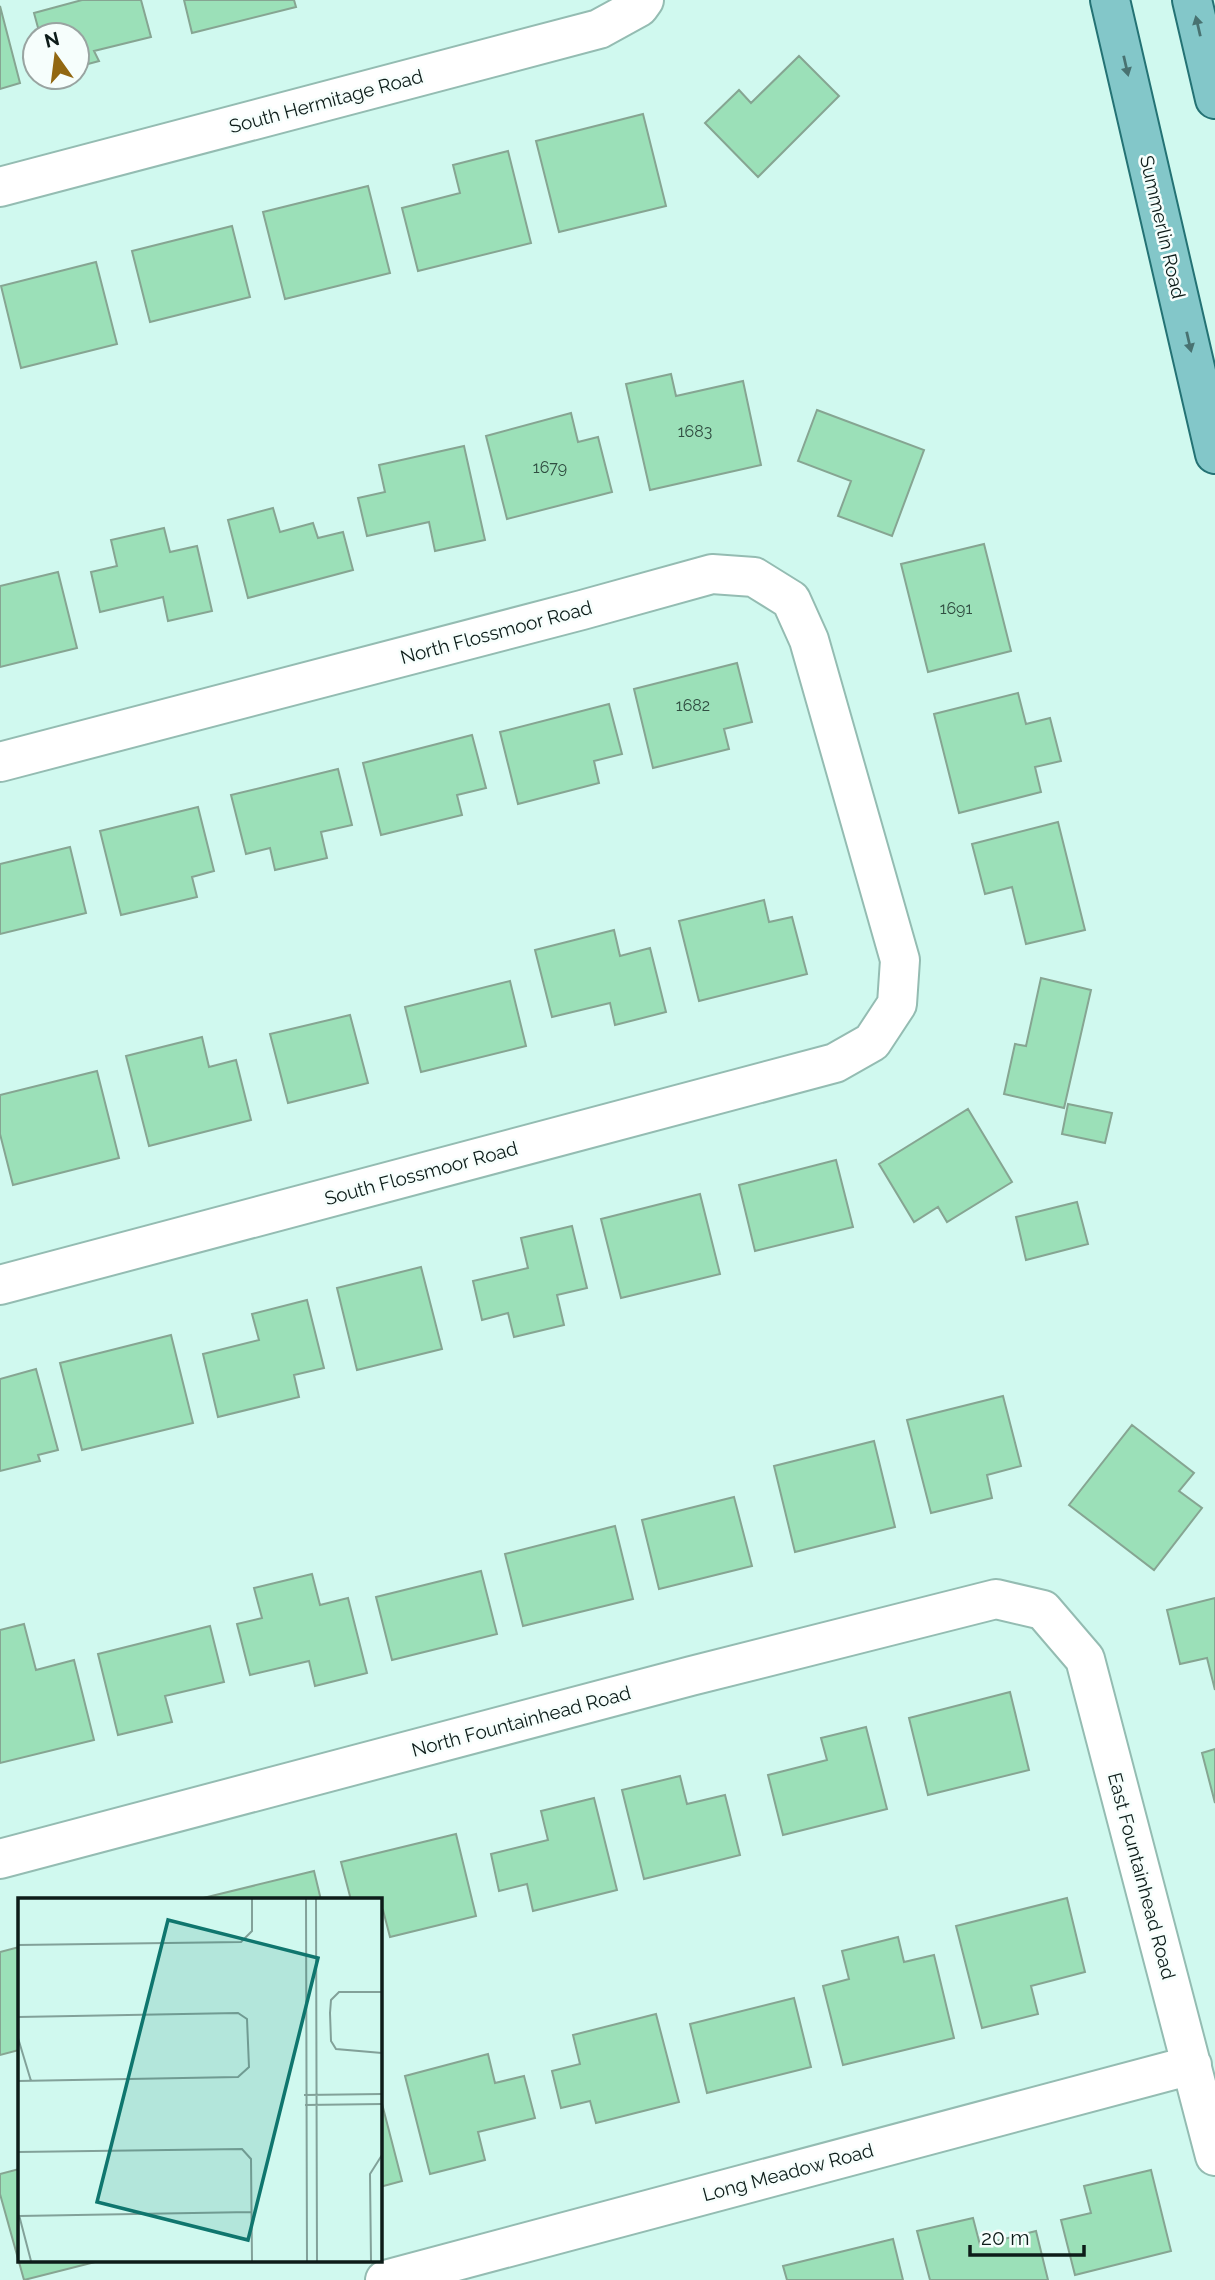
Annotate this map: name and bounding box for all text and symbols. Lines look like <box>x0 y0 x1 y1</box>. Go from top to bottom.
one-way arrow <box>1192 15 1203 37</box>
north arrow <box>21 21 91 91</box>
text: N <box>42 27 62 52</box>
one-way arrow <box>1120 56 1131 78</box>
street label: South Hermitage Road <box>227 65 425 137</box>
street label: Summerlin Road <box>1136 153 1190 301</box>
one-way arrow <box>1184 331 1195 353</box>
house number: 1683 <box>678 422 712 441</box>
house number: 1679 <box>533 458 567 477</box>
street label: North Flossmoor Road <box>398 596 594 668</box>
house number: 1691 <box>940 599 973 618</box>
house number: 1682 <box>676 696 710 715</box>
street label: South Flossmoor Road <box>322 1137 520 1209</box>
street label: North Fountainhead Road <box>409 1681 633 1761</box>
street label: East Fountainhead Road <box>1104 1770 1180 1982</box>
inset map <box>18 1898 382 2262</box>
street label: Long Meadow Road <box>700 2139 876 2205</box>
scale bar <box>970 2214 1084 2258</box>
text: 20 m <box>981 2225 1029 2250</box>

